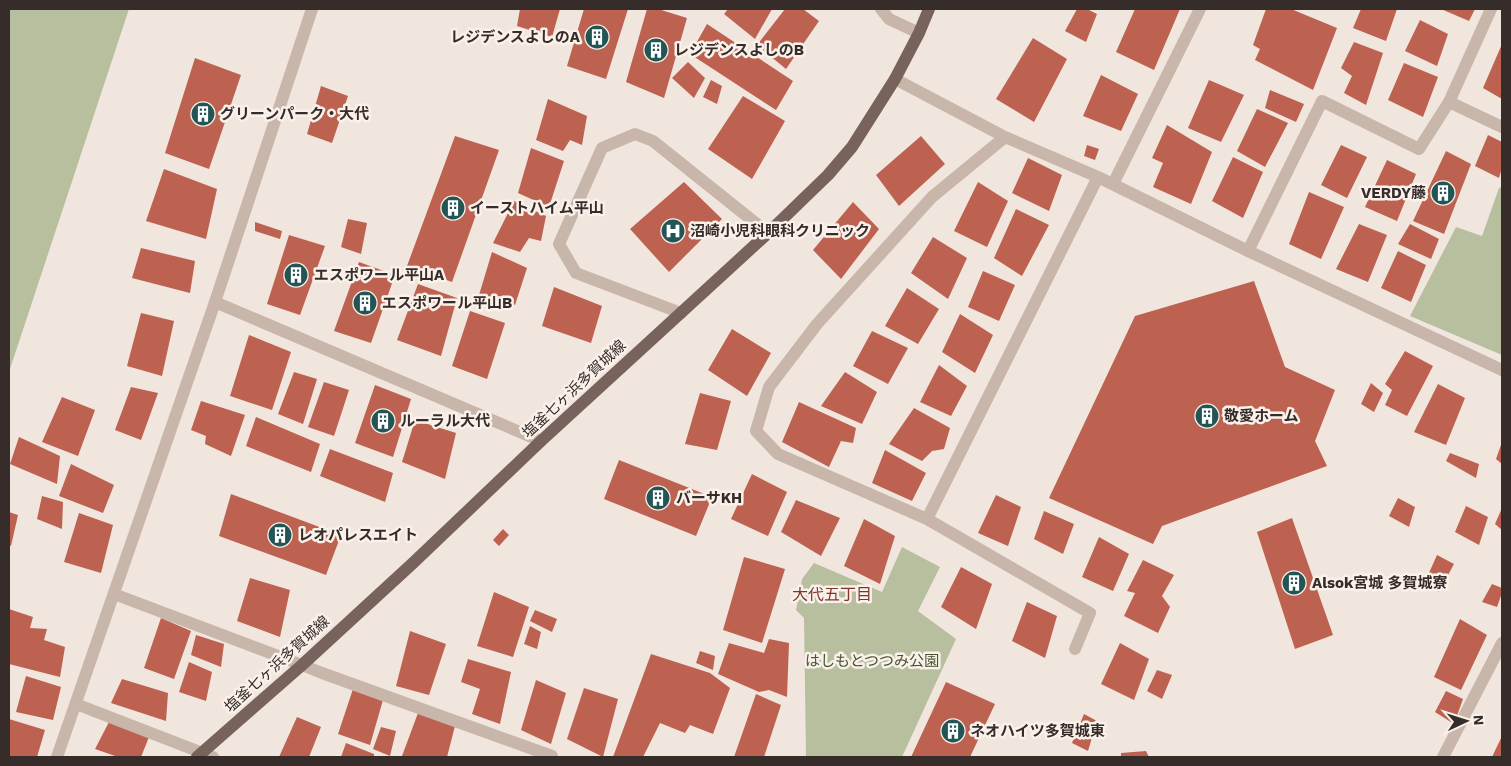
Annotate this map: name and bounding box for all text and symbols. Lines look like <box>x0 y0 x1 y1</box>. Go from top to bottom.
building icon: レジデンスよしのA <box>584 24 610 50</box>
place label: レジデンスよしのA <box>450 28 581 46</box>
building icon: レジデンスよしのB <box>643 37 669 63</box>
place label: レジデンスよしのB <box>674 41 804 59</box>
building icon: グリーンパーク・大代 <box>190 101 216 127</box>
place label: グリーンパーク・大代 <box>220 105 369 123</box>
building icon: VERDY藤 <box>1430 180 1456 206</box>
place label: VERDY藤 <box>1361 184 1426 202</box>
building icon: イーストハイム平山 <box>440 195 466 221</box>
place label: イーストハイム平山 <box>470 199 604 217</box>
hospital icon: 沼崎小児科眼科クリニック <box>660 218 686 244</box>
place label: 沼崎小児科眼科クリニック <box>690 222 870 240</box>
building icon: エスポワール平山A <box>283 262 309 288</box>
place label: エスポワール平山A <box>314 266 445 284</box>
building icon: エスポワール平山B <box>352 290 378 316</box>
place label: エスポワール平山B <box>382 294 512 312</box>
street label: 塩釜七ヶ浜多賀城線 <box>518 336 630 442</box>
building icon: 敬愛ホーム <box>1194 403 1220 429</box>
place label: 敬愛ホーム <box>1224 407 1299 425</box>
building icon: ルーラル大代 <box>370 408 396 434</box>
place label: ルーラル大代 <box>400 412 490 430</box>
building icon: バーサKH <box>645 485 671 511</box>
place label: バーサKH <box>676 489 742 507</box>
building icon: レオパレスエイト <box>267 522 293 548</box>
place label: レオパレスエイト <box>298 526 418 544</box>
building icon: Alsok宮城 多賀城寮 <box>1281 570 1307 596</box>
place label: Alsok宮城 多賀城寮 <box>1312 574 1448 592</box>
district label: 大代五丁目 <box>792 585 872 604</box>
street label: 塩釜七ヶ浜多賀城線 <box>221 612 333 716</box>
park label: はしもとつつみ公園 <box>805 652 939 670</box>
north arrow <box>1441 696 1491 746</box>
text: N <box>1471 714 1487 726</box>
building icon: ネオハイツ多賀城東 <box>940 718 966 744</box>
place label: ネオハイツ多賀城東 <box>970 722 1105 740</box>

